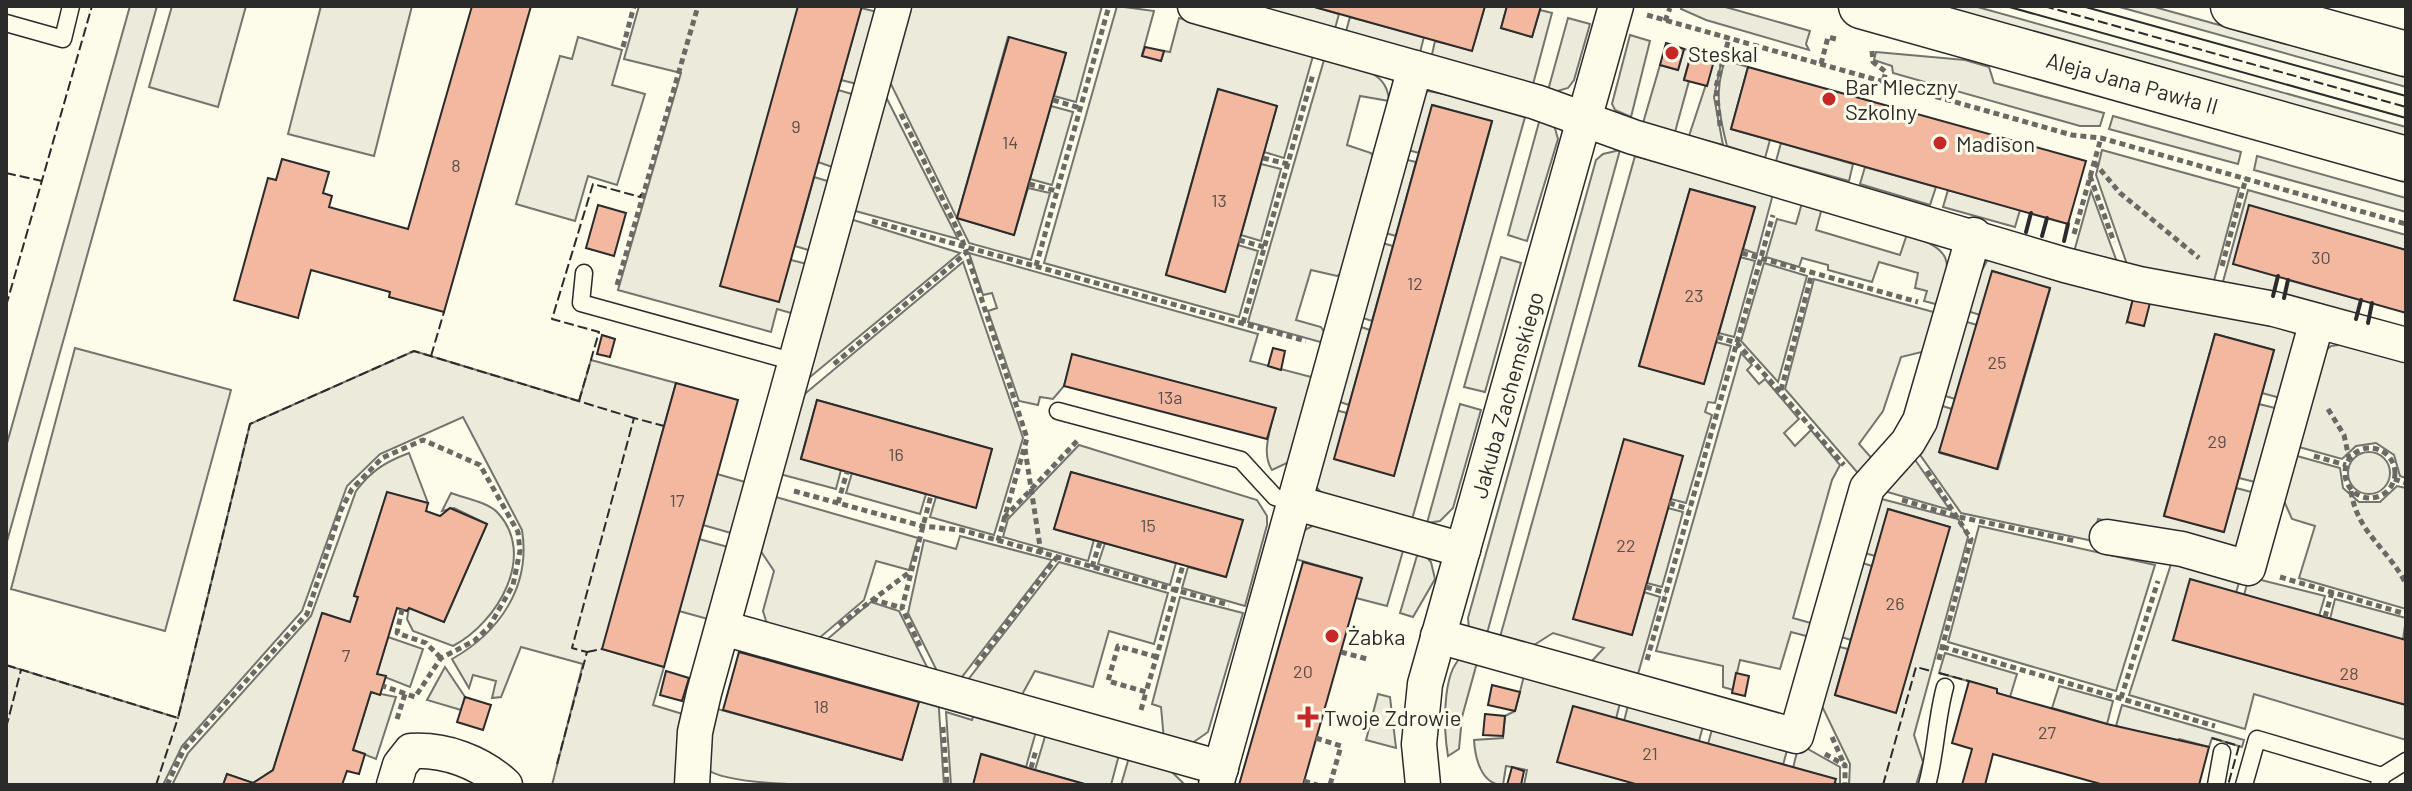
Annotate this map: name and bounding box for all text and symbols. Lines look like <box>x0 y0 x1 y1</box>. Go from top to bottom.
place label: Steskal <box>1688 40 1758 66</box>
marker: Steskal <box>1663 44 1681 62</box>
street label: Aleja Jana Pawła II <box>2044 46 2221 119</box>
place label: Bar Mleczny Szkolny <box>1845 73 1958 124</box>
marker: Bar Mleczny Szkolny <box>1820 90 1838 108</box>
house number: 9 <box>791 115 801 137</box>
place label: Madison <box>1956 130 2035 156</box>
house number: 14 <box>1002 131 1018 153</box>
marker: Madison <box>1931 134 1949 152</box>
house number: 8 <box>451 154 461 176</box>
house number: 13 <box>1211 189 1227 211</box>
house number: 30 <box>2311 246 2331 268</box>
house number: 12 <box>1407 272 1423 294</box>
house number: 23 <box>1685 284 1703 306</box>
street label: Jakuba Zachemskiego <box>1465 288 1548 501</box>
house number: 25 <box>1988 351 2006 373</box>
house number: 13a <box>1158 386 1182 408</box>
house number: 29 <box>2207 430 2227 452</box>
house number: 16 <box>888 443 904 465</box>
house number: 17 <box>670 489 685 511</box>
house number: 15 <box>1140 514 1156 536</box>
house number: 22 <box>1616 534 1636 556</box>
house number: 26 <box>1886 592 1904 614</box>
place label: Żabka <box>1348 623 1405 649</box>
marker: Żabka <box>1323 627 1341 645</box>
house number: 7 <box>342 644 351 666</box>
house number: 20 <box>1293 660 1313 682</box>
house number: 28 <box>2339 662 2359 684</box>
house number: 18 <box>813 695 829 717</box>
place label: Twoje Zdrowie <box>1324 704 1461 730</box>
marker: Twoje Zdrowie <box>1299 708 1317 726</box>
house number: 27 <box>2038 721 2057 743</box>
house number: 21 <box>1642 742 1658 764</box>

